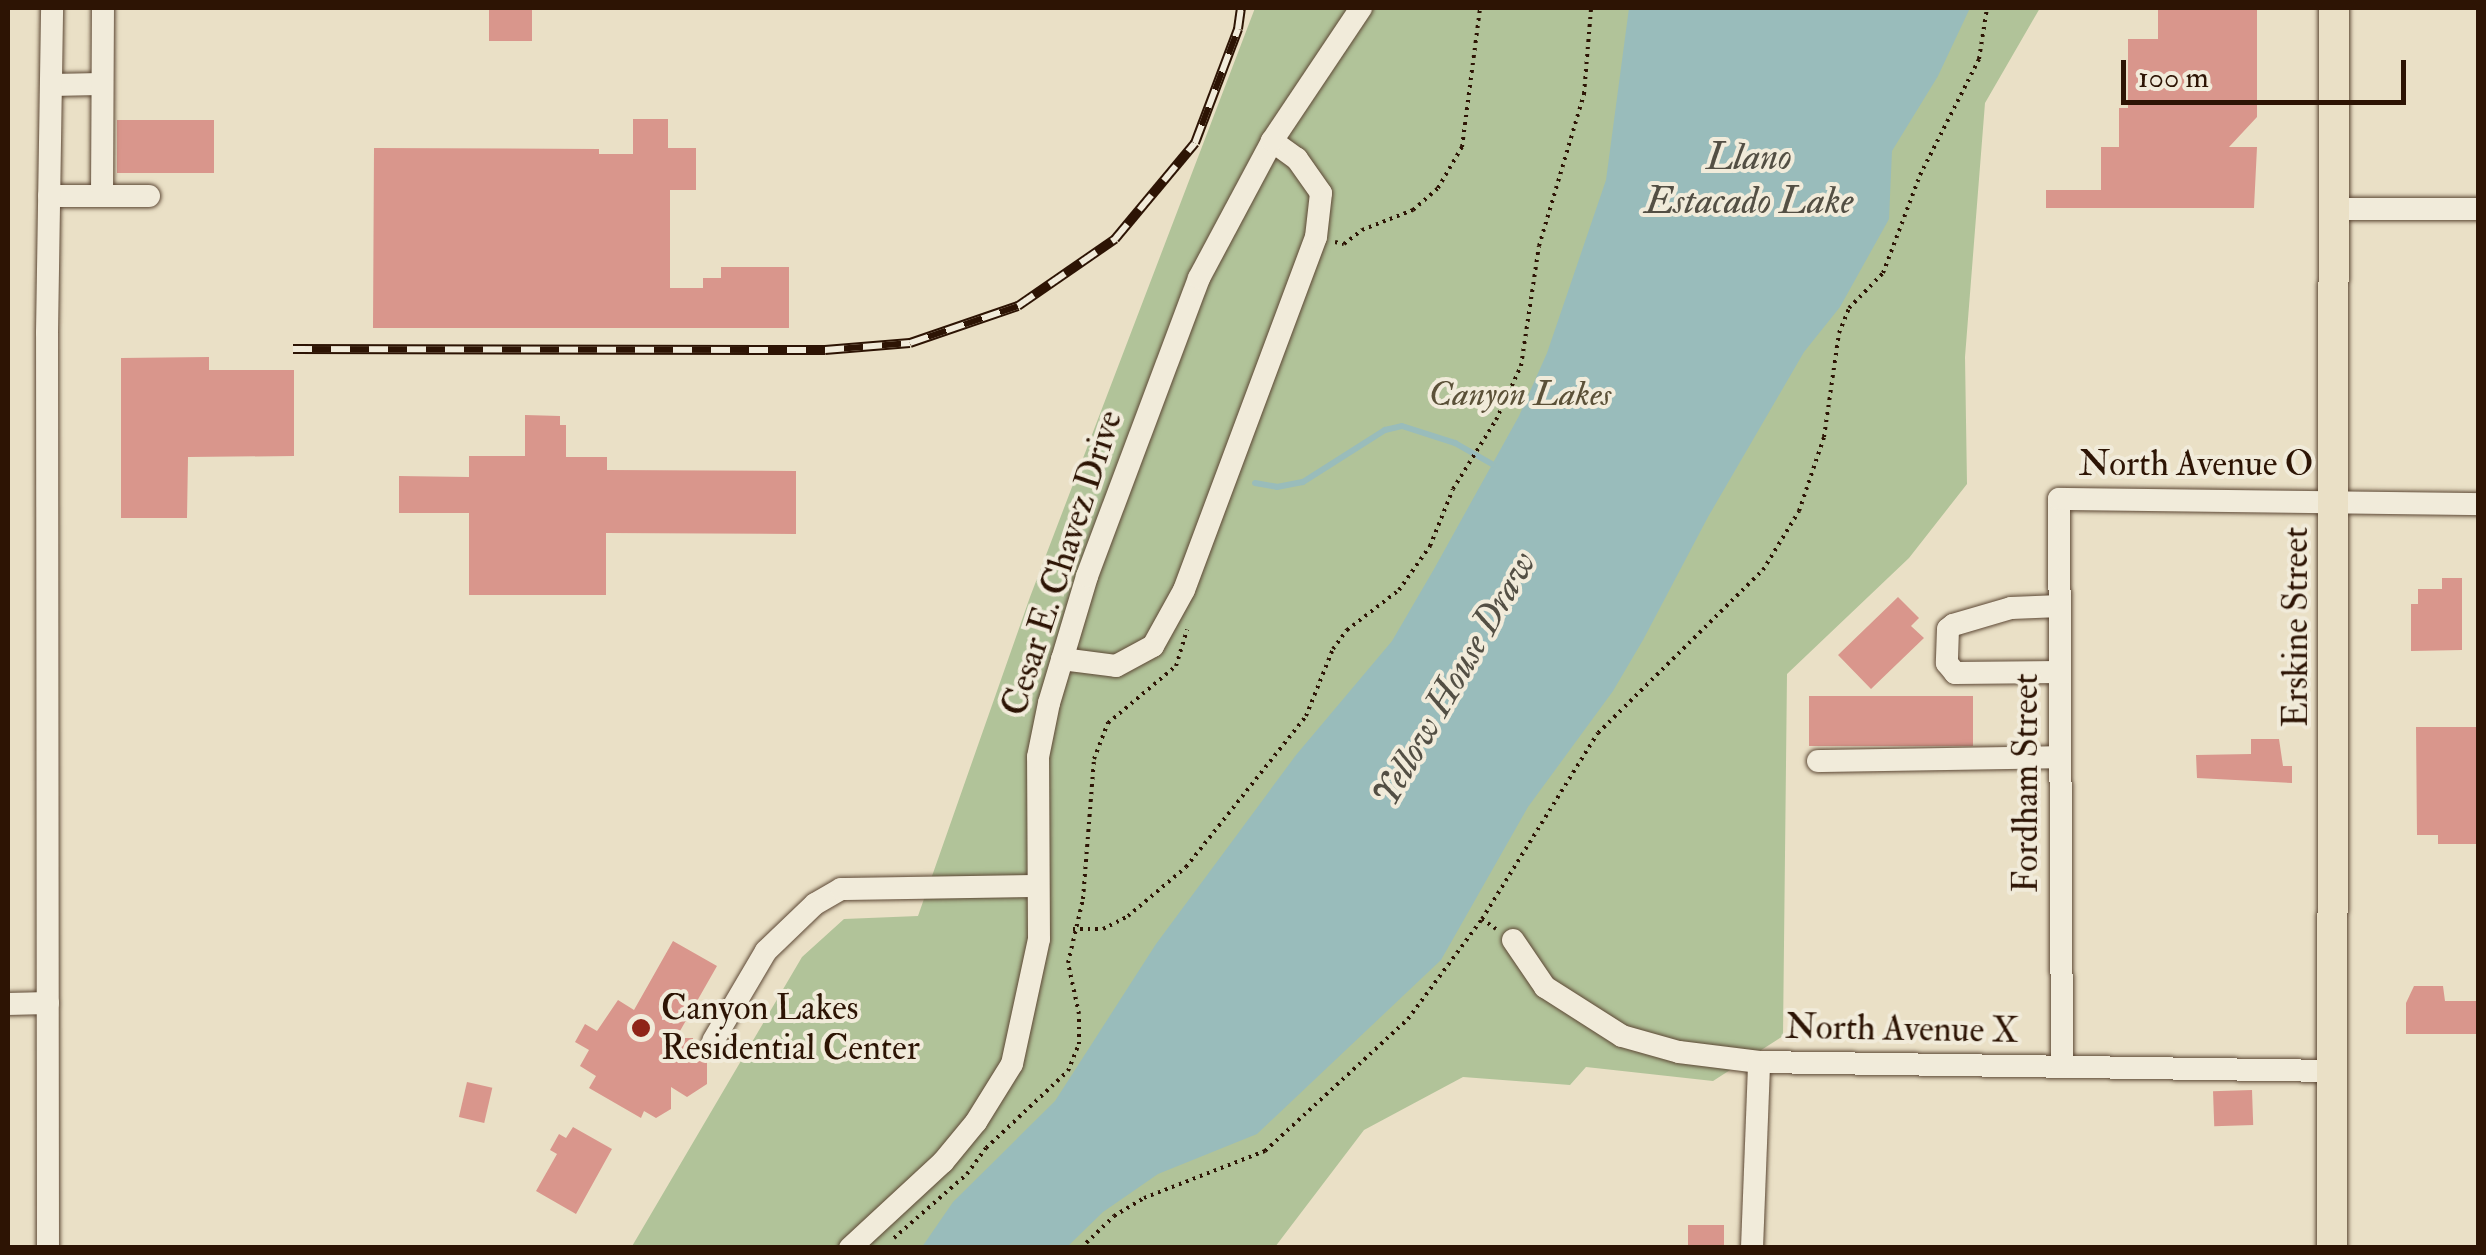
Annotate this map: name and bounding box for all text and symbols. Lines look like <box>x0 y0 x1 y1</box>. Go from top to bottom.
scale bar <box>2126 40 2411 102</box>
text: 100 m <box>2138 59 2209 96</box>
water label: Llano Estacado Lake <box>1645 135 1853 224</box>
park label: Canyon Lakes <box>1429 373 1611 415</box>
street label: Cesar E. Chavez Drive <box>993 405 1131 721</box>
street label: North Avenue O <box>2079 443 2313 485</box>
street label: Erskine Street <box>2275 527 2317 727</box>
water label: Yellow House Draw <box>1363 543 1547 815</box>
street label: Fordham Street <box>2005 673 2047 893</box>
place label: Canyon Lakes Residential Center <box>661 987 920 1069</box>
street label: North Avenue X <box>1785 1006 2019 1052</box>
marker: Canyon Lakes Residential Center <box>630 1017 652 1039</box>

